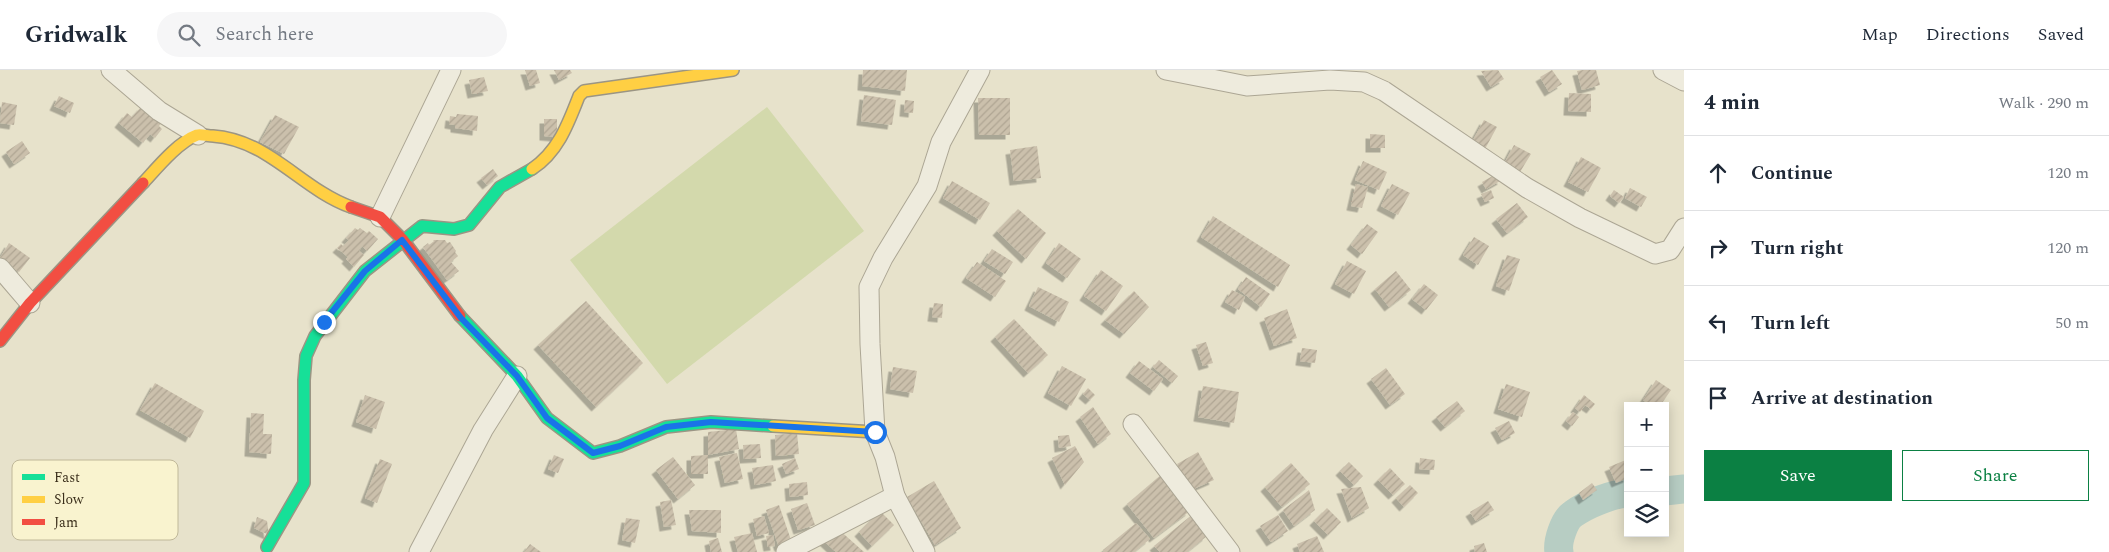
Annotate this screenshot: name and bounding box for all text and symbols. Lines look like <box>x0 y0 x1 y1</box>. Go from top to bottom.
search box <box>157 12 507 57</box>
text: Gridwalk <box>25 17 127 53</box>
text: Search here <box>215 20 314 49</box>
icon: search <box>175 21 203 49</box>
text: Map <box>1862 21 1898 48</box>
text: Directions <box>1926 21 2010 48</box>
text: Saved <box>2038 21 2084 48</box>
text: 4 min <box>1704 87 1760 119</box>
text: Walk · 290 m <box>1998 91 2089 115</box>
icon: ahead <box>1704 159 1732 187</box>
text: Continue <box>1751 159 1833 188</box>
text: 120 m <box>2047 161 2089 185</box>
icon: right <box>1704 234 1732 262</box>
text: Turn right <box>1751 234 1844 263</box>
text: 120 m <box>2047 236 2089 260</box>
icon: left <box>1704 309 1732 337</box>
text: Turn left <box>1751 309 1830 338</box>
route end <box>313 311 336 334</box>
text: 50 m <box>2055 311 2089 335</box>
icon: arrive <box>1704 384 1732 412</box>
text: Arrive at destination <box>1751 384 1933 413</box>
map controls <box>1624 402 1669 537</box>
button: + <box>1624 402 1669 447</box>
route start <box>864 421 887 444</box>
button: − <box>1624 447 1669 492</box>
button: Save <box>1704 450 1892 501</box>
button: Share <box>1902 450 2089 501</box>
legend <box>12 460 178 540</box>
text: Fast <box>54 467 80 488</box>
text: Slow <box>54 489 84 510</box>
button: layers <box>1624 492 1669 537</box>
text: Jam <box>54 512 78 533</box>

